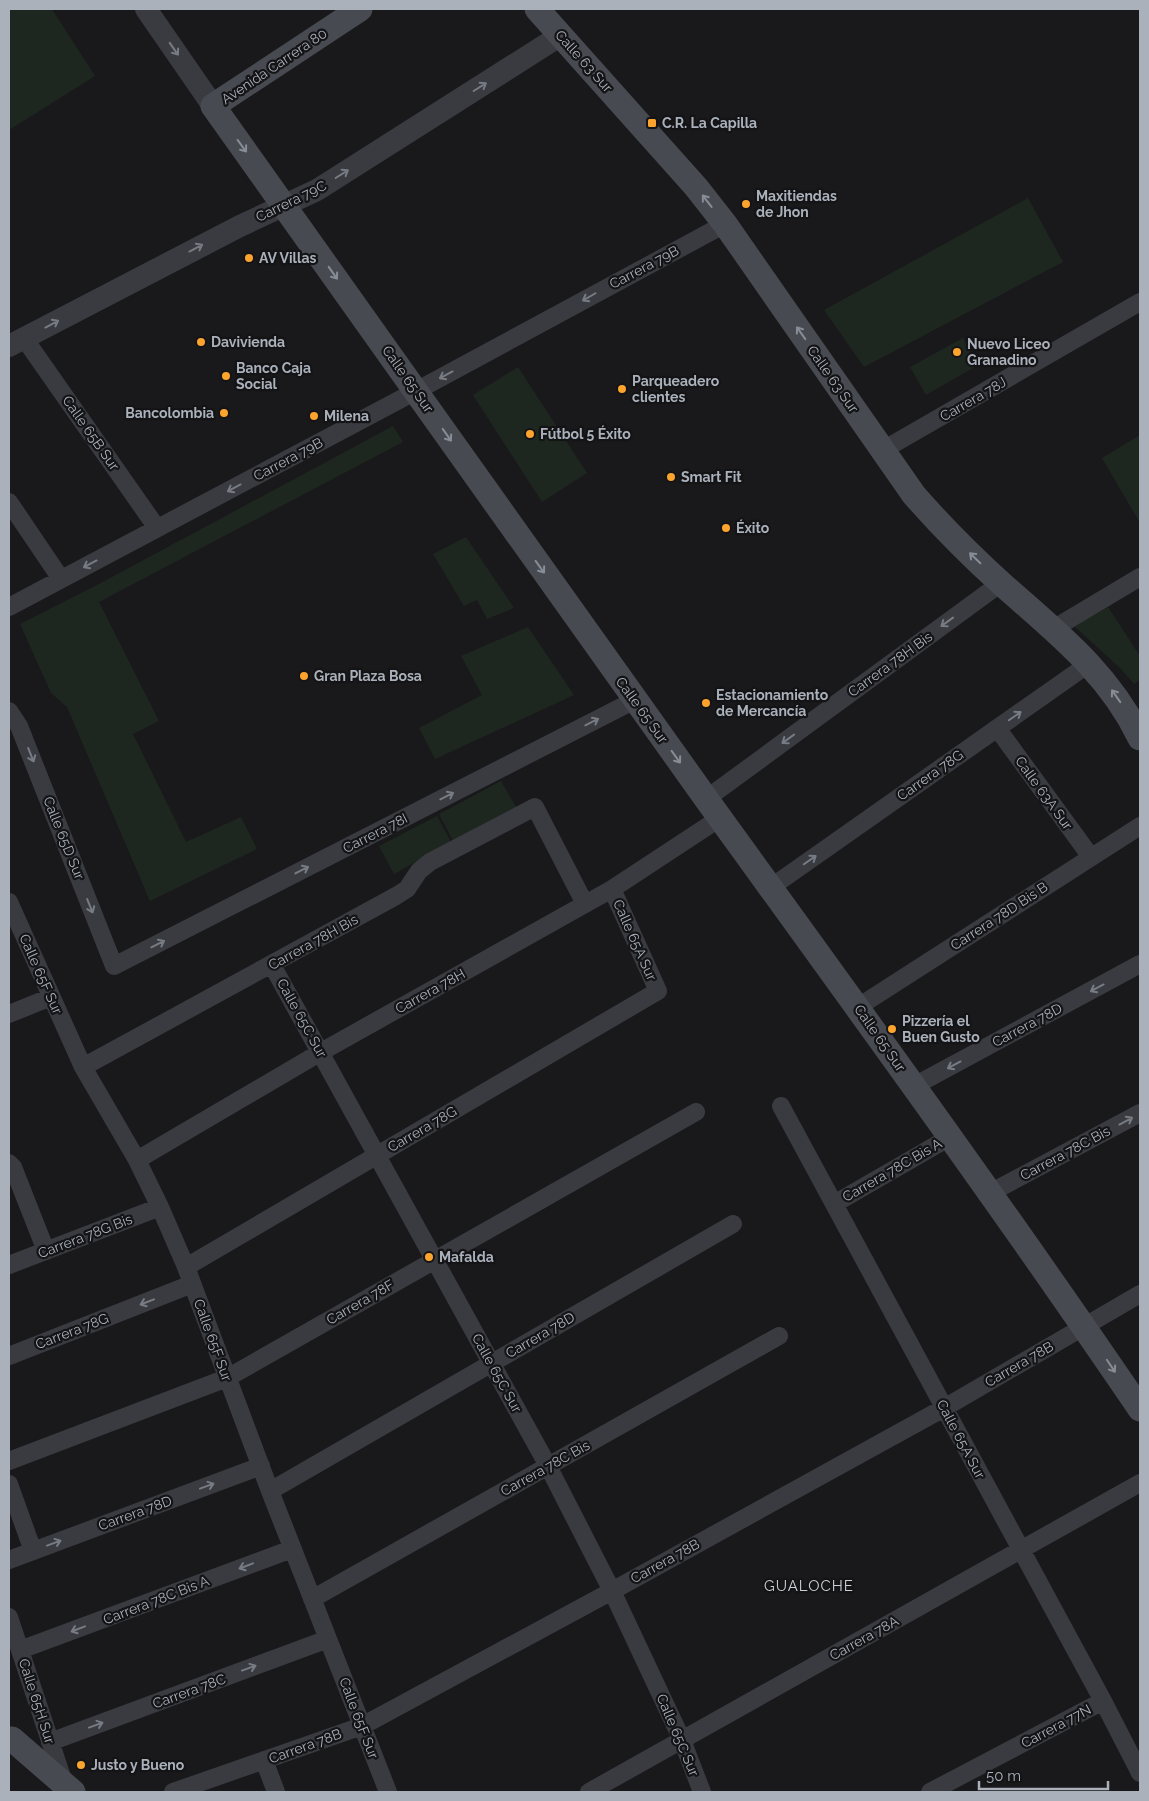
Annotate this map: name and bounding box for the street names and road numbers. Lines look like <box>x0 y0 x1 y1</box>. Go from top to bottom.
street label: Avenida Carrera 80 <box>218 25 330 107</box>
street label: Calle 63 Sur <box>552 27 616 95</box>
street label: Carrera 79C <box>253 177 329 225</box>
street label: Carrera 79B <box>607 242 681 292</box>
street label: Calle 65 Sur <box>379 342 437 416</box>
street label: Calle 63 Sur <box>804 343 862 416</box>
street label: Carrera 78J <box>937 374 1009 424</box>
street label: Calle 65B Sur <box>59 393 123 473</box>
street label: Carrera 79B <box>251 434 325 484</box>
street label: Carrera 78H Bis <box>845 628 935 700</box>
street label: Calle 65 Sur <box>613 674 671 746</box>
street label: Carrera 78G <box>894 746 966 804</box>
street label: Calle 63A Sur <box>1012 753 1076 833</box>
street label: Calle 65D Sur <box>40 794 88 882</box>
street label: Carrera 78I <box>340 810 410 856</box>
street label: Carrera 78D Bis B <box>947 879 1051 953</box>
street label: Calle 65A Sur <box>610 897 660 983</box>
street label: Carrera 78H Bis <box>265 911 361 973</box>
street label: Calle 65F Sur <box>16 931 66 1017</box>
street label: Carrera 78H <box>392 965 468 1017</box>
street label: Calle 65C Sur <box>274 976 330 1060</box>
street label: Carrera 78D <box>989 1000 1065 1050</box>
street label: Calle 65 Sur <box>851 1001 909 1075</box>
street label: Carrera 78G <box>385 1103 459 1155</box>
street label: Carrera 78C Bis <box>1017 1123 1113 1183</box>
street label: Carrera 78C Bis A <box>840 1135 945 1205</box>
street label: Carrera 78G Bis <box>36 1211 135 1261</box>
street label: Carrera 78F <box>323 1276 397 1328</box>
street label: Calle 65F Sur <box>191 1297 235 1383</box>
street label: Carrera 78D <box>503 1309 577 1361</box>
street label: Carrera 78G <box>33 1310 111 1352</box>
street label: Calle 65C Sur <box>469 1331 525 1415</box>
street label: Carrera 78B <box>982 1338 1056 1390</box>
street label: Calle 65A Sur <box>934 1397 989 1481</box>
street label: Carrera 78C Bis <box>498 1437 592 1499</box>
street label: Carrera 78D <box>96 1492 174 1534</box>
street label: Carrera 78B <box>628 1536 702 1586</box>
street label: Carrera 78C Bis A <box>101 1572 212 1628</box>
street label: Carrera 78A <box>827 1612 902 1663</box>
street label: Calle 65H Sur <box>16 1657 58 1746</box>
street label: Carrera 78C <box>150 1670 228 1712</box>
street label: Calle 65F Sur <box>336 1675 382 1761</box>
street label: Calle 65C Sur <box>654 1692 703 1779</box>
street label: Carrera 77N <box>1018 1701 1094 1751</box>
street label: Carrera 78B <box>266 1725 344 1767</box>

